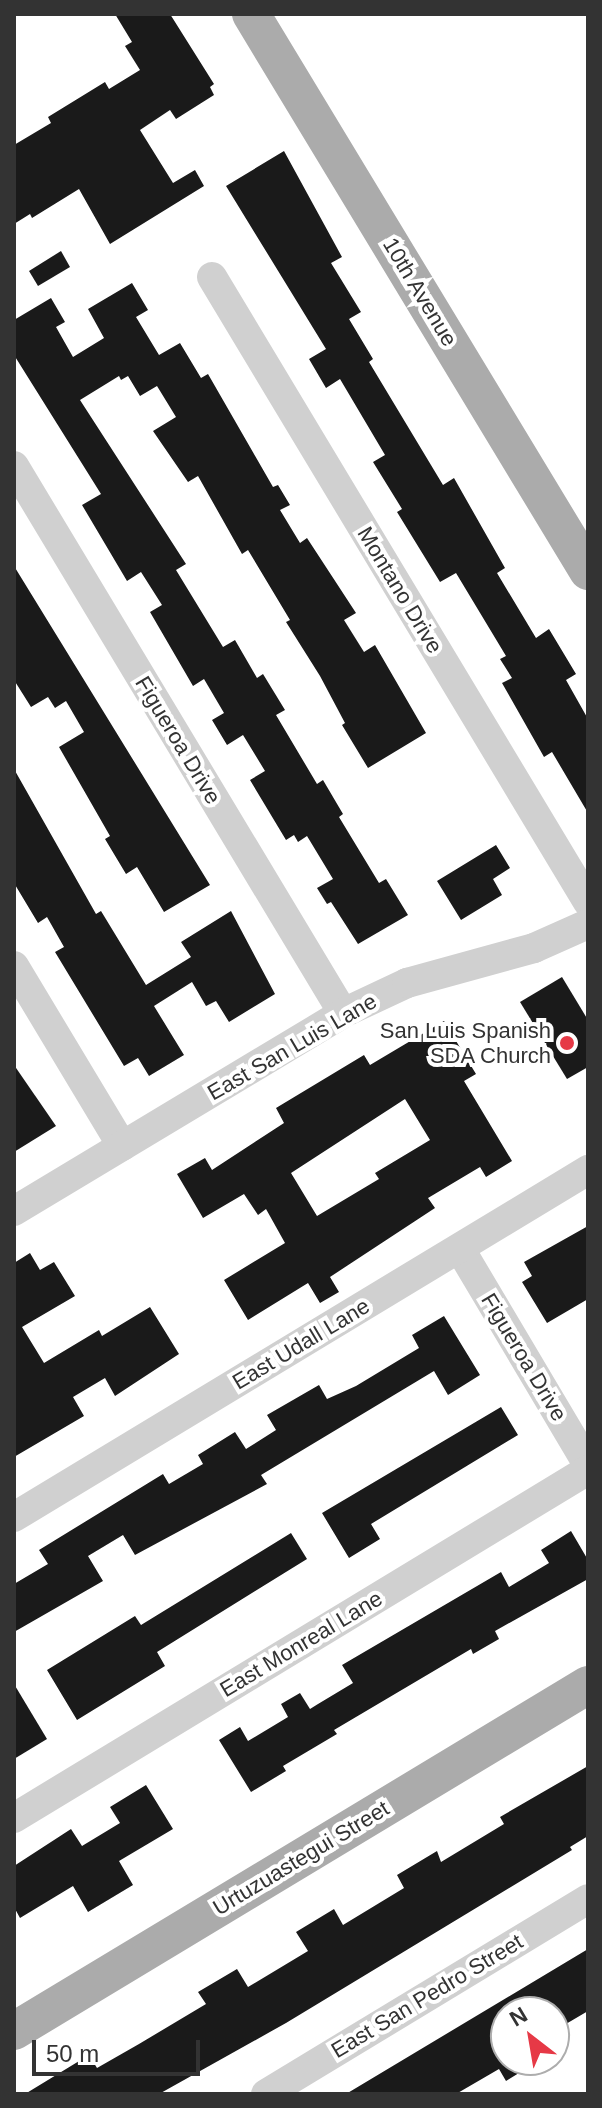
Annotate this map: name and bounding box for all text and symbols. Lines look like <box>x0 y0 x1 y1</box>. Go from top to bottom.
street label: 10th Avenue <box>377 232 463 352</box>
street label: Montano Drive <box>352 522 448 658</box>
street label: Figueroa Drive <box>130 671 226 809</box>
street label: East San Luis Lane <box>203 988 381 1106</box>
place label: San Luis Spanish SDA Church <box>380 1017 551 1068</box>
marker: San Luis Spanish SDA Church <box>558 1034 576 1052</box>
street label: Figueroa Drive <box>476 1288 572 1426</box>
street label: East Udall Lane <box>228 1293 374 1395</box>
street label: East Monreal Lane <box>215 1585 387 1703</box>
street label: Urtuzuastegui Street <box>208 1795 394 1921</box>
street label: East San Pedro Street <box>326 1928 528 2064</box>
north arrow <box>490 1996 570 2076</box>
text: N <box>505 2002 532 2032</box>
scale bar <box>36 2024 204 2074</box>
text: 50 m <box>46 2040 99 2067</box>

